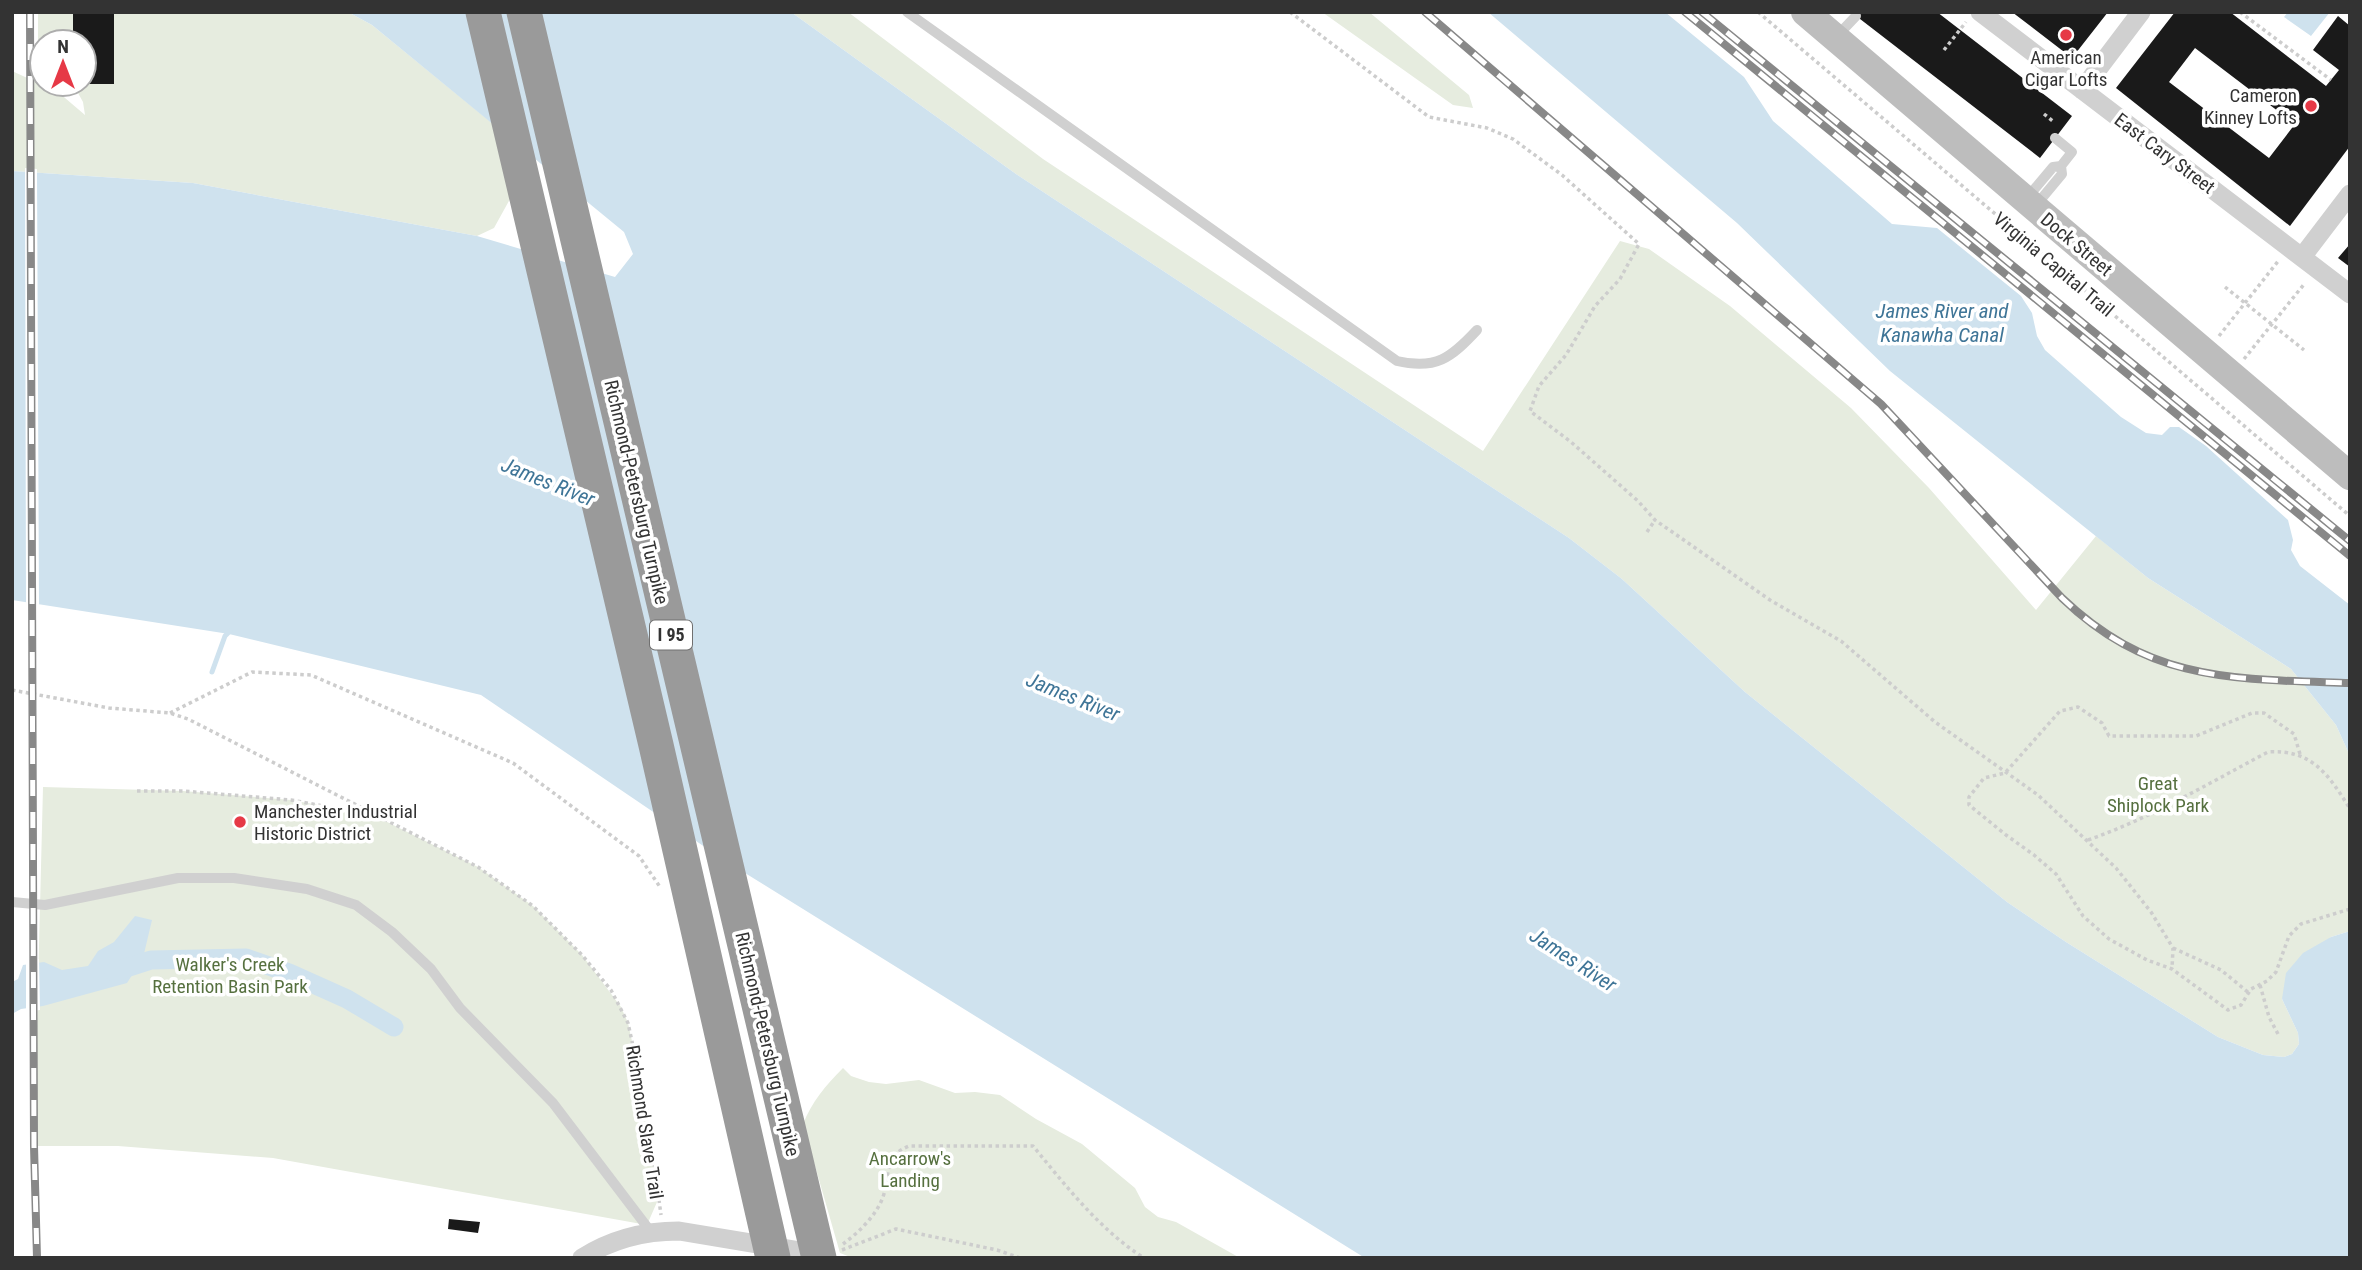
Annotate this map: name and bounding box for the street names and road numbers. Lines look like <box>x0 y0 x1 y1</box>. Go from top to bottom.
street label: East Cary Street <box>2110 108 2219 199</box>
street label: Virginia Capital Trail <box>1989 207 2119 322</box>
street label: Dock Street <box>2036 208 2117 281</box>
street label: Richmond-Petersburg Turnpike <box>599 378 674 607</box>
road number: I 95 <box>650 620 692 650</box>
street label: Richmond-Petersburg Turnpike <box>730 930 805 1159</box>
street label: Richmond Slave Trail <box>621 1043 668 1201</box>

